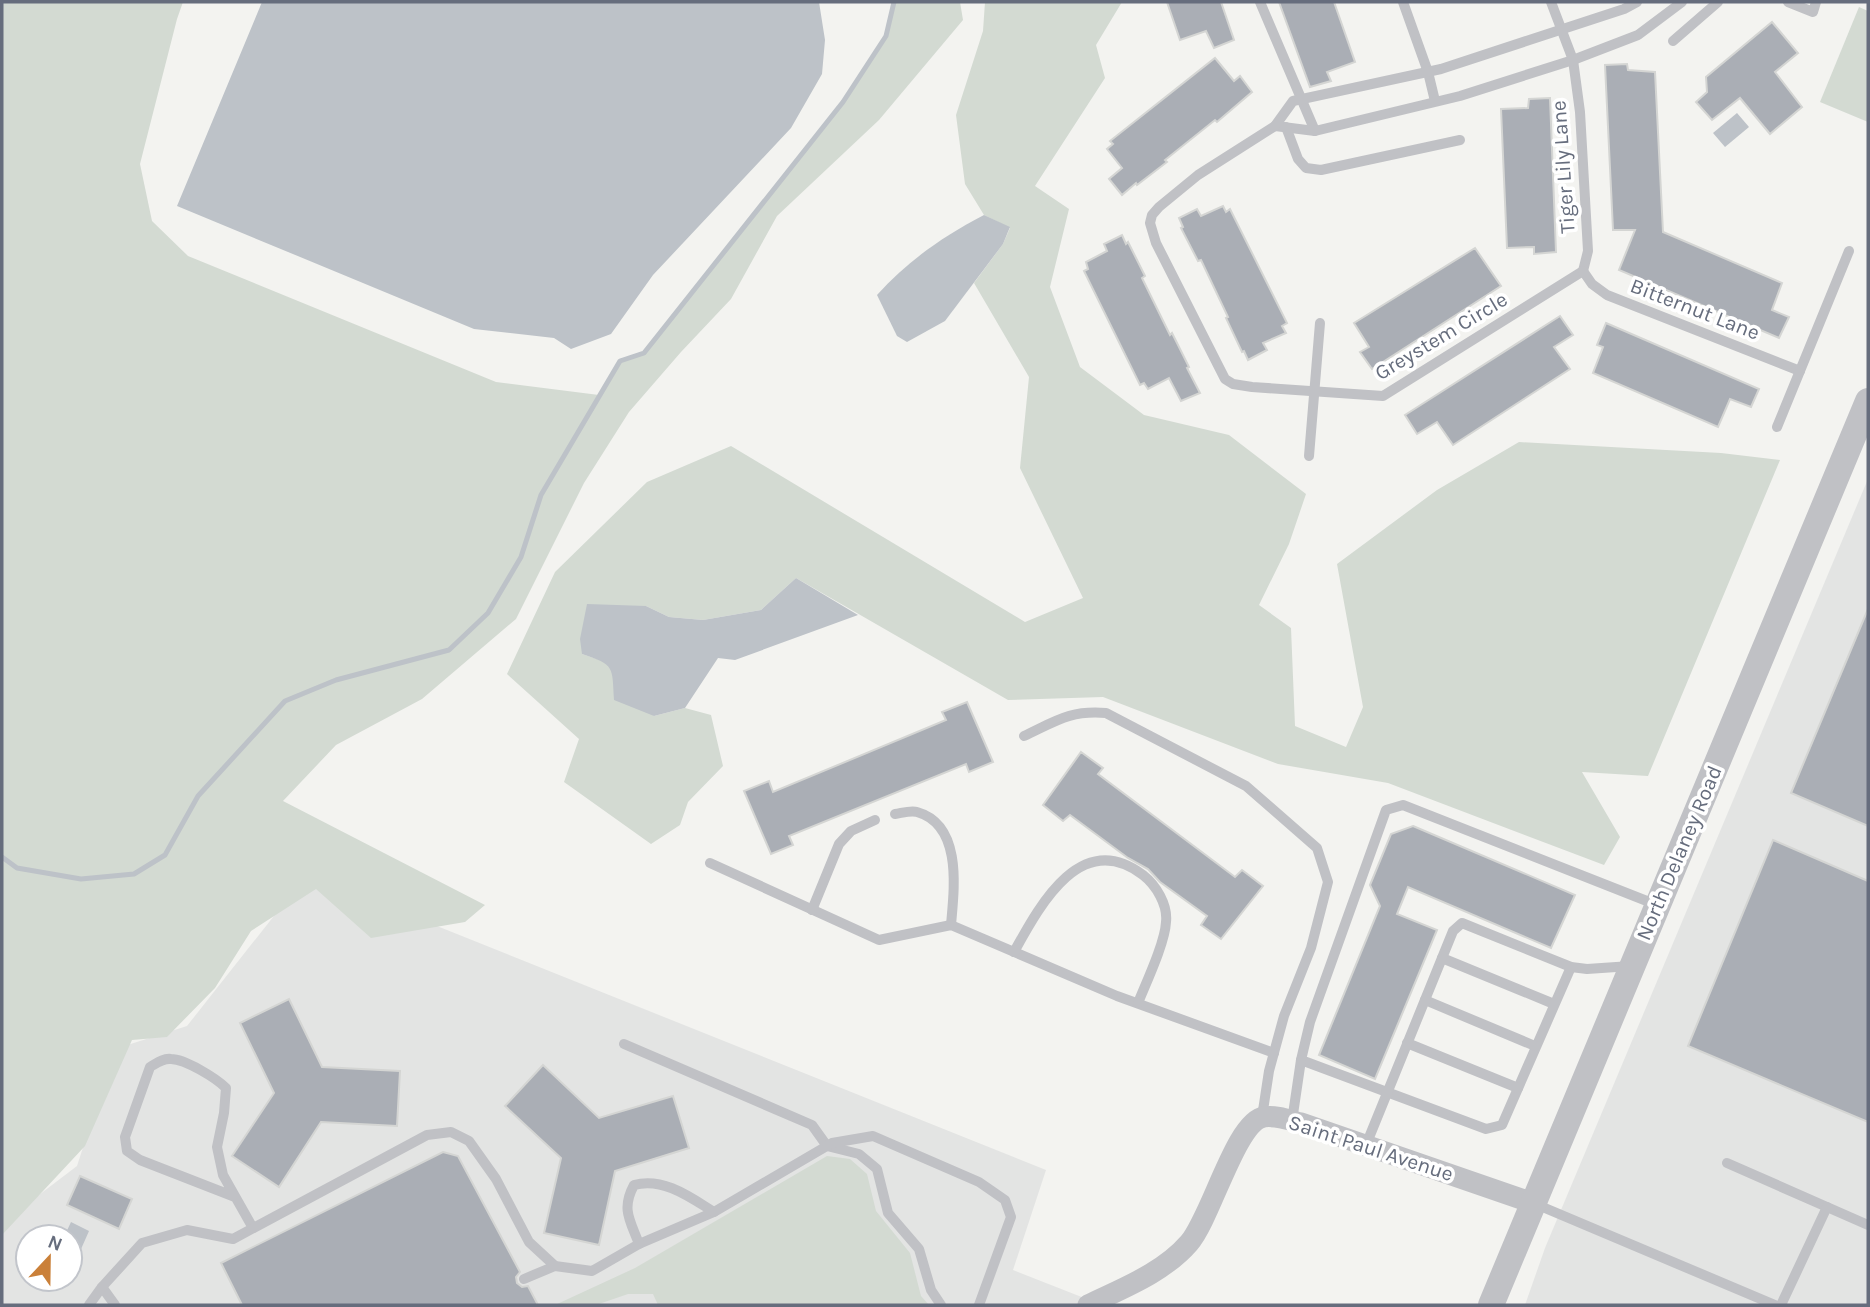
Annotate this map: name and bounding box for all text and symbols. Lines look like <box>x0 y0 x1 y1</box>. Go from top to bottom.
street label: Tiger Lily Lane <box>1546 100 1580 234</box>
street label: Bitternut Lane <box>1627 273 1763 345</box>
street label: Greystem Circle <box>1370 287 1512 385</box>
street label: North Delaney Road <box>1631 762 1727 944</box>
street label: Saint Paul Avenue <box>1286 1110 1456 1186</box>
north arrow <box>14 1223 84 1293</box>
text: N <box>45 1230 65 1256</box>

